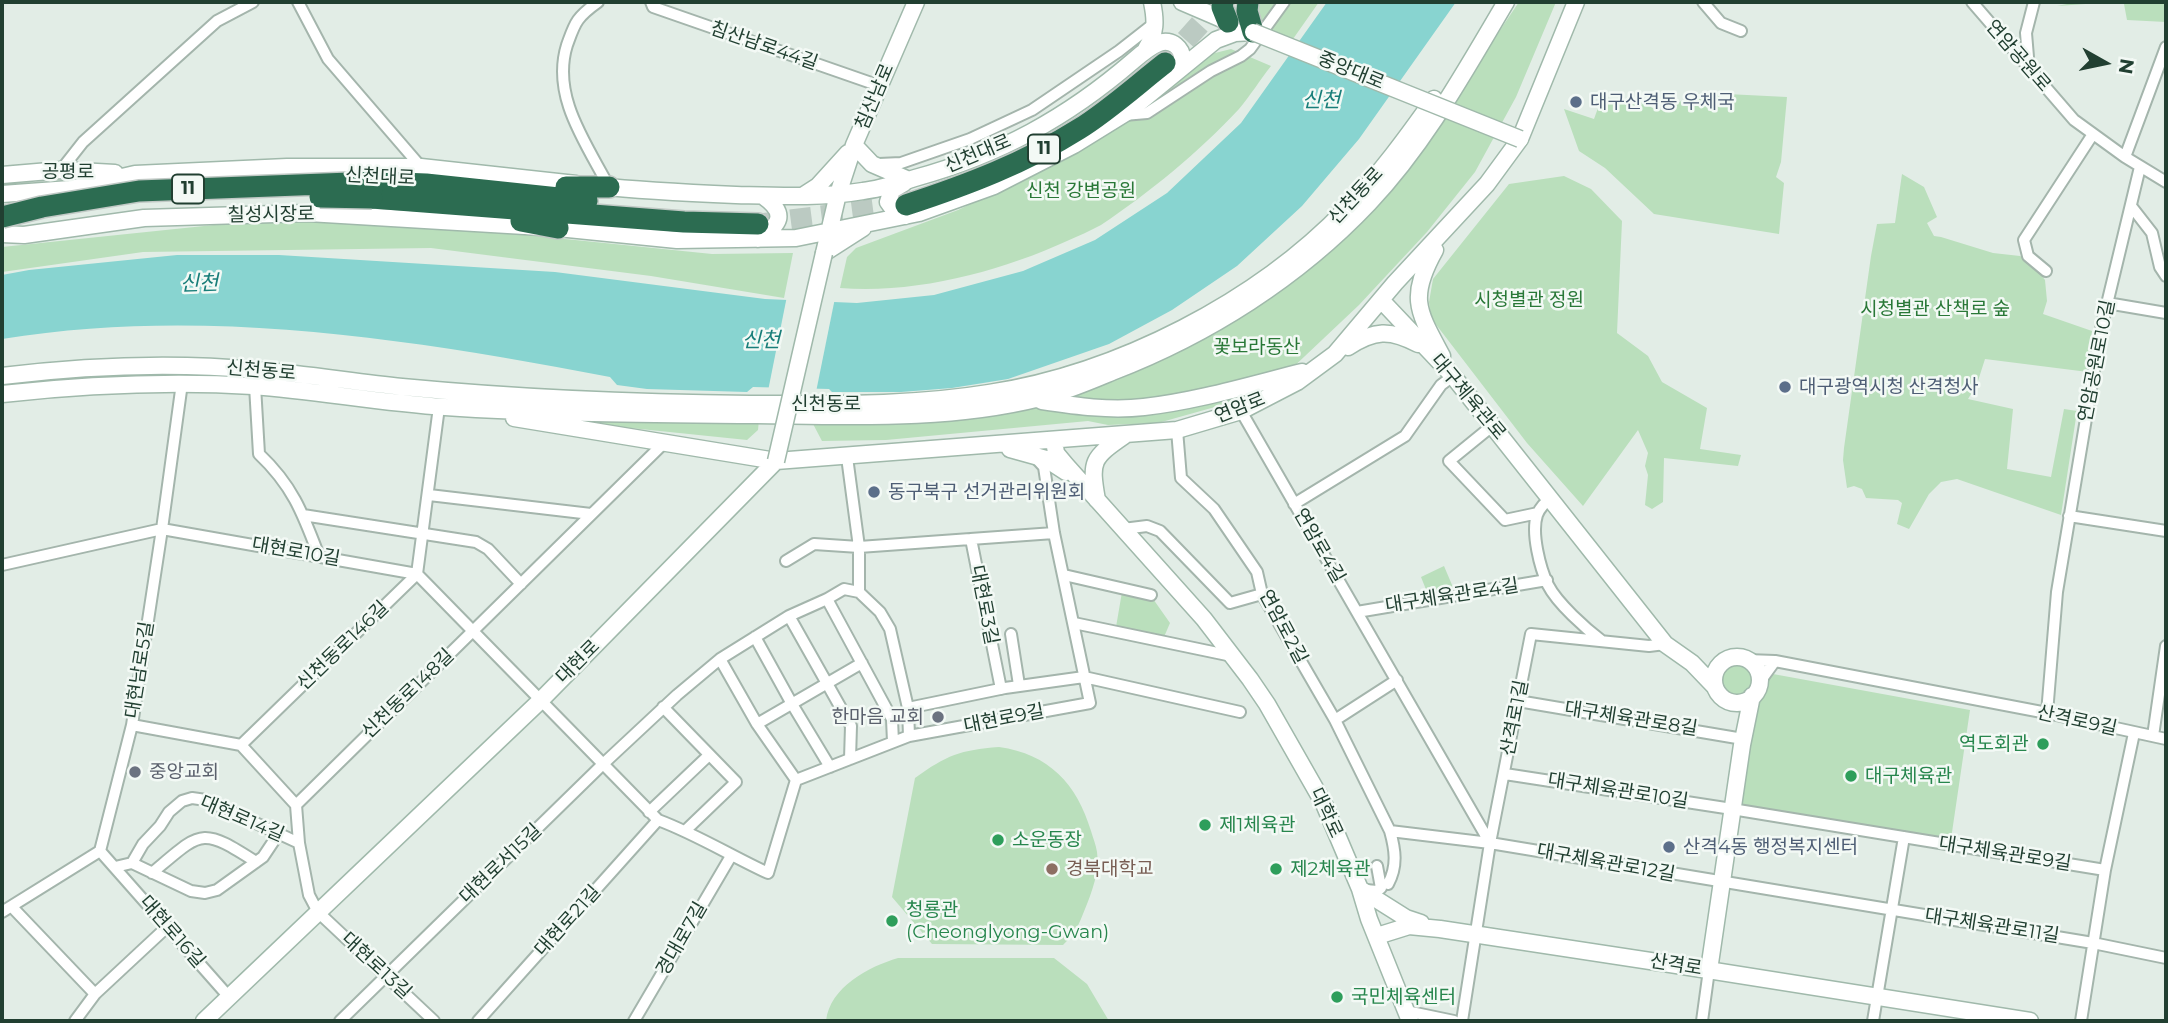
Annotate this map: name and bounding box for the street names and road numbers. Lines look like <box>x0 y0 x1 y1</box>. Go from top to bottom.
street label: 연암공원로 <box>1981 16 2055 96</box>
street label: 침산남로44길 <box>707 17 821 75</box>
street label: 중앙대로 <box>1314 47 1388 95</box>
street label: 침산남로 <box>851 60 899 134</box>
street label: 신천대로 <box>941 130 1015 178</box>
road number: 11 <box>1028 134 1060 164</box>
street label: 공평로 <box>42 161 94 183</box>
street label: 신천동로 <box>1324 163 1388 229</box>
street label: 신천대로 <box>344 164 416 190</box>
road number: 11 <box>172 174 204 204</box>
street label: 칠성시장로 <box>227 203 315 227</box>
street label: 연암공원로10길 <box>2074 298 2120 424</box>
street label: 대구체육관로 <box>1426 350 1510 444</box>
street label: 신천동로 <box>225 357 297 385</box>
street label: 연암로 <box>1211 388 1269 428</box>
street label: 신천동로 <box>791 393 861 415</box>
street label: 연암로4길 <box>1289 505 1349 587</box>
street label: 대현로10길 <box>250 533 342 571</box>
street label: 대현로3길 <box>965 563 1003 647</box>
street label: 대구체육관로4길 <box>1384 574 1520 618</box>
street label: 연암로2길 <box>1254 586 1312 668</box>
street label: 신천동로146길 <box>292 597 394 695</box>
street label: 대현남로5길 <box>121 620 159 720</box>
street label: 대현로 <box>551 635 605 689</box>
street label: 신천동로148길 <box>357 644 459 744</box>
street label: 산격로1길 <box>1496 678 1534 758</box>
street label: 대구체육관로8길 <box>1563 697 1699 741</box>
street label: 대현로9길 <box>962 700 1046 738</box>
street label: 산격로9길 <box>2035 701 2119 741</box>
street label: 대구체육관로10길 <box>1546 769 1690 813</box>
street label: 대학로 <box>1305 784 1347 842</box>
street label: 대현로14길 <box>196 791 288 847</box>
street label: 대현로서15길 <box>455 819 547 909</box>
street label: 대구체육관로9길 <box>1937 832 2073 876</box>
street label: 대구체육관로12길 <box>1535 840 1677 886</box>
street label: 대현로21길 <box>530 881 606 961</box>
street label: 대현로16길 <box>134 891 210 973</box>
street label: 경대로7길 <box>652 898 712 980</box>
street label: 대구체육관로11길 <box>1923 904 2061 948</box>
street label: 대현로13길 <box>336 928 416 1004</box>
street label: 산격로 <box>1648 950 1704 980</box>

